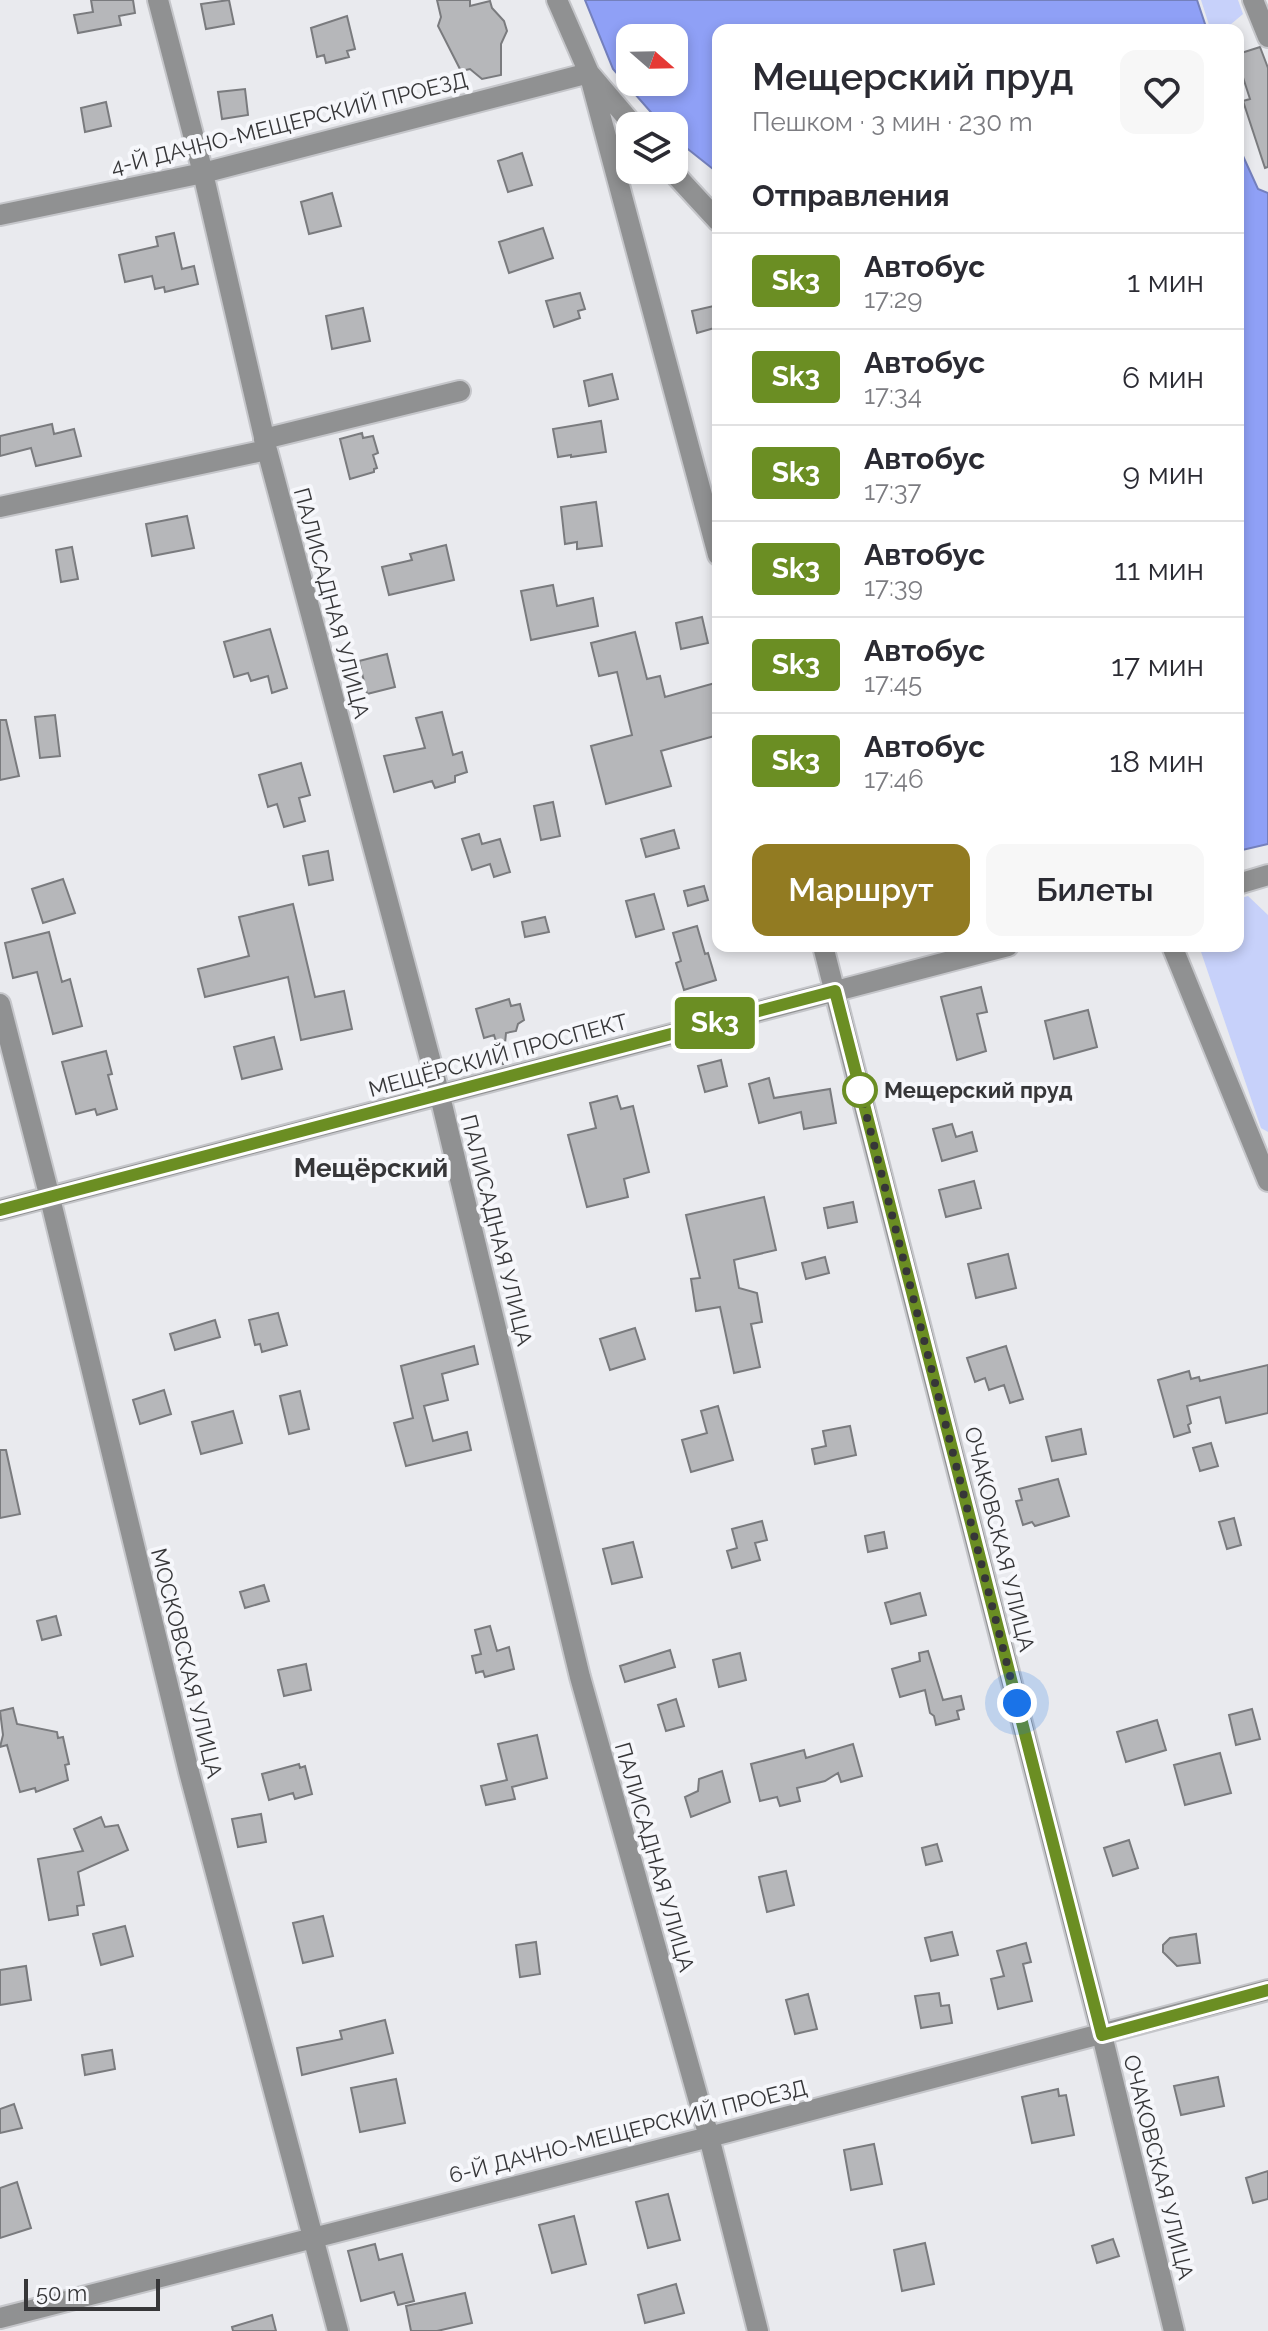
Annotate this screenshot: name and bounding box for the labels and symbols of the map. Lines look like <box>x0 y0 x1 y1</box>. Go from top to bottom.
north arrow <box>616 24 688 96</box>
street label: 4-Й ДАЧНО-МЕЩЕРСКИЙ ПРОЕЗД <box>108 66 470 180</box>
street label: ПАЛИСАДНАЯ УЛИЦА <box>289 485 375 721</box>
line badge: Sk3 <box>669 997 761 1049</box>
street label: МЕЩЁРСКИЙ ПРОСПЕКТ <box>366 1008 631 1102</box>
marker: Мещерский пруд <box>843 1073 877 1107</box>
place label: Мещерский пруд <box>884 1077 1073 1103</box>
street label: ПАЛИСАДНАЯ УЛИЦА <box>456 1112 538 1348</box>
district label: Мещёрский <box>294 1153 448 1183</box>
street label: ОЧАКОВСКАЯ УЛИЦА <box>959 1424 1041 1654</box>
street label: МОСКОВСКАЯ УЛИЦА <box>146 1545 228 1781</box>
your location <box>997 1683 1037 1723</box>
street label: ПАЛИСАДНАЯ УЛИЦА <box>610 1739 700 1975</box>
street label: ОЧАКОВСКАЯ УЛИЦА <box>1118 2052 1200 2282</box>
street label: 6-Й ДАЧНО-МЕЩЕРСКИЙ ПРОЕЗД <box>446 2074 810 2188</box>
scale bar <box>24 2275 160 2311</box>

